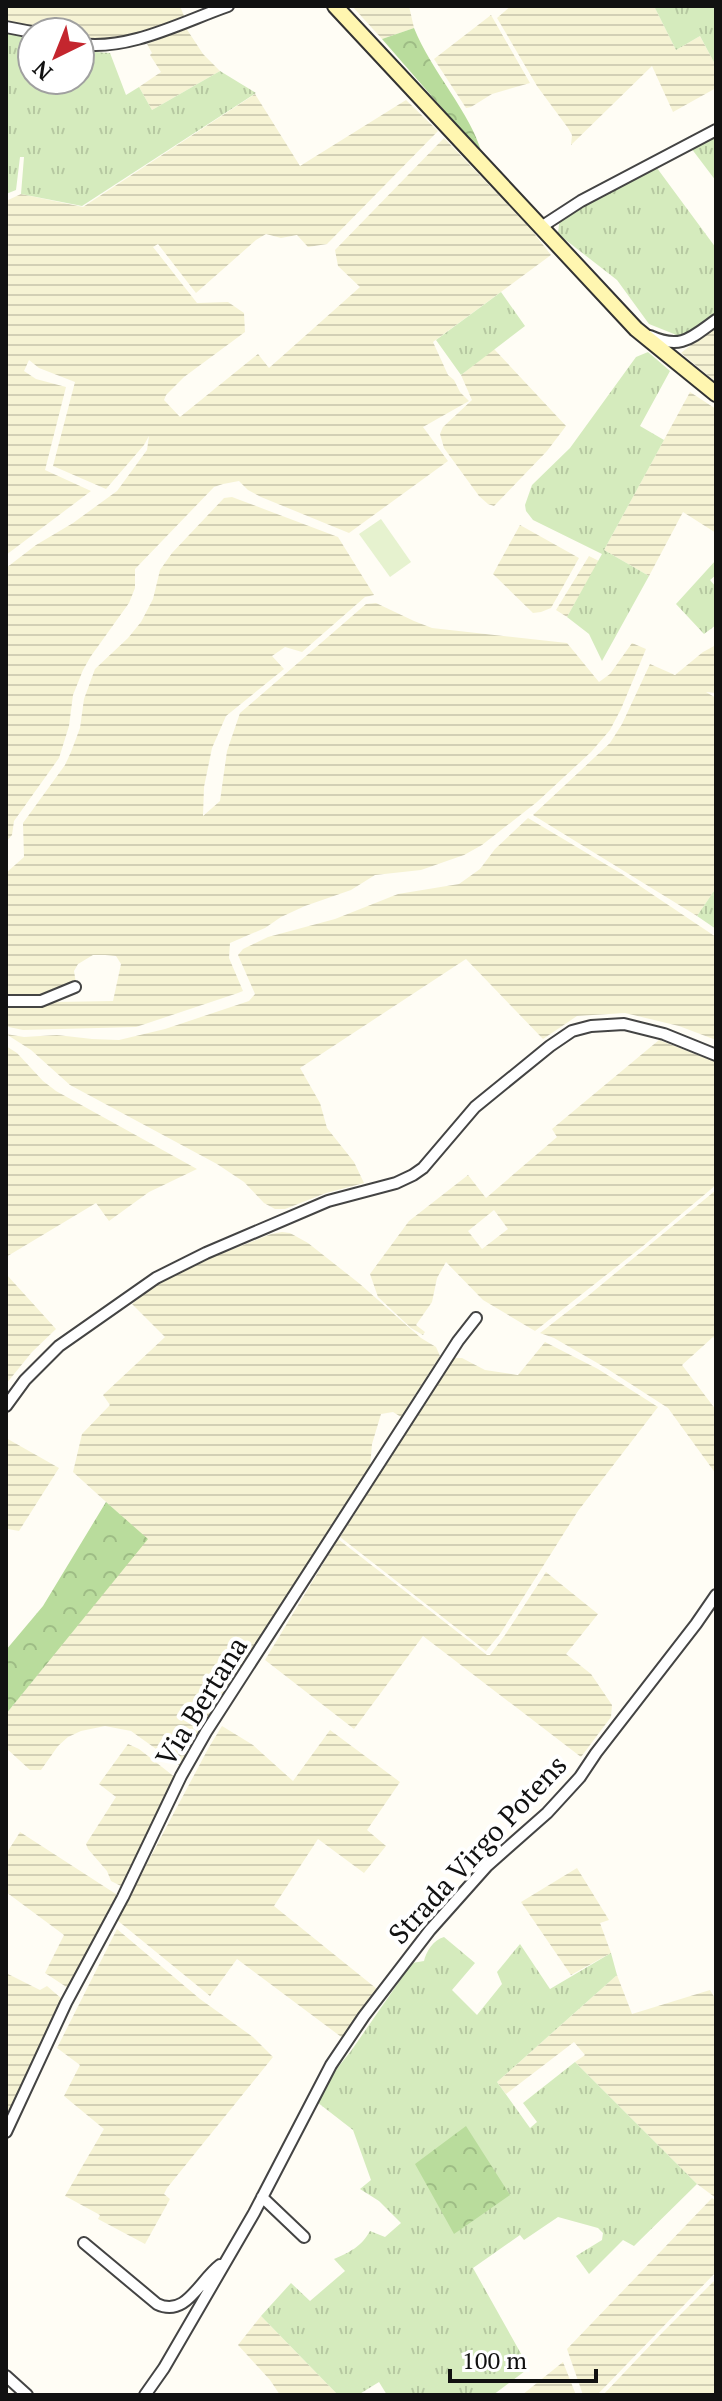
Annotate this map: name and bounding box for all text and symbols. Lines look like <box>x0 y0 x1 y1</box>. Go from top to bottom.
north arrow <box>16 16 96 96</box>
text: N <box>26 54 58 87</box>
street label: Via Bertana <box>147 1629 255 1773</box>
street label: Strada Virgo Potens <box>380 1747 574 1951</box>
scale bar <box>450 2333 596 2383</box>
text: 100 m <box>462 2344 527 2376</box>

